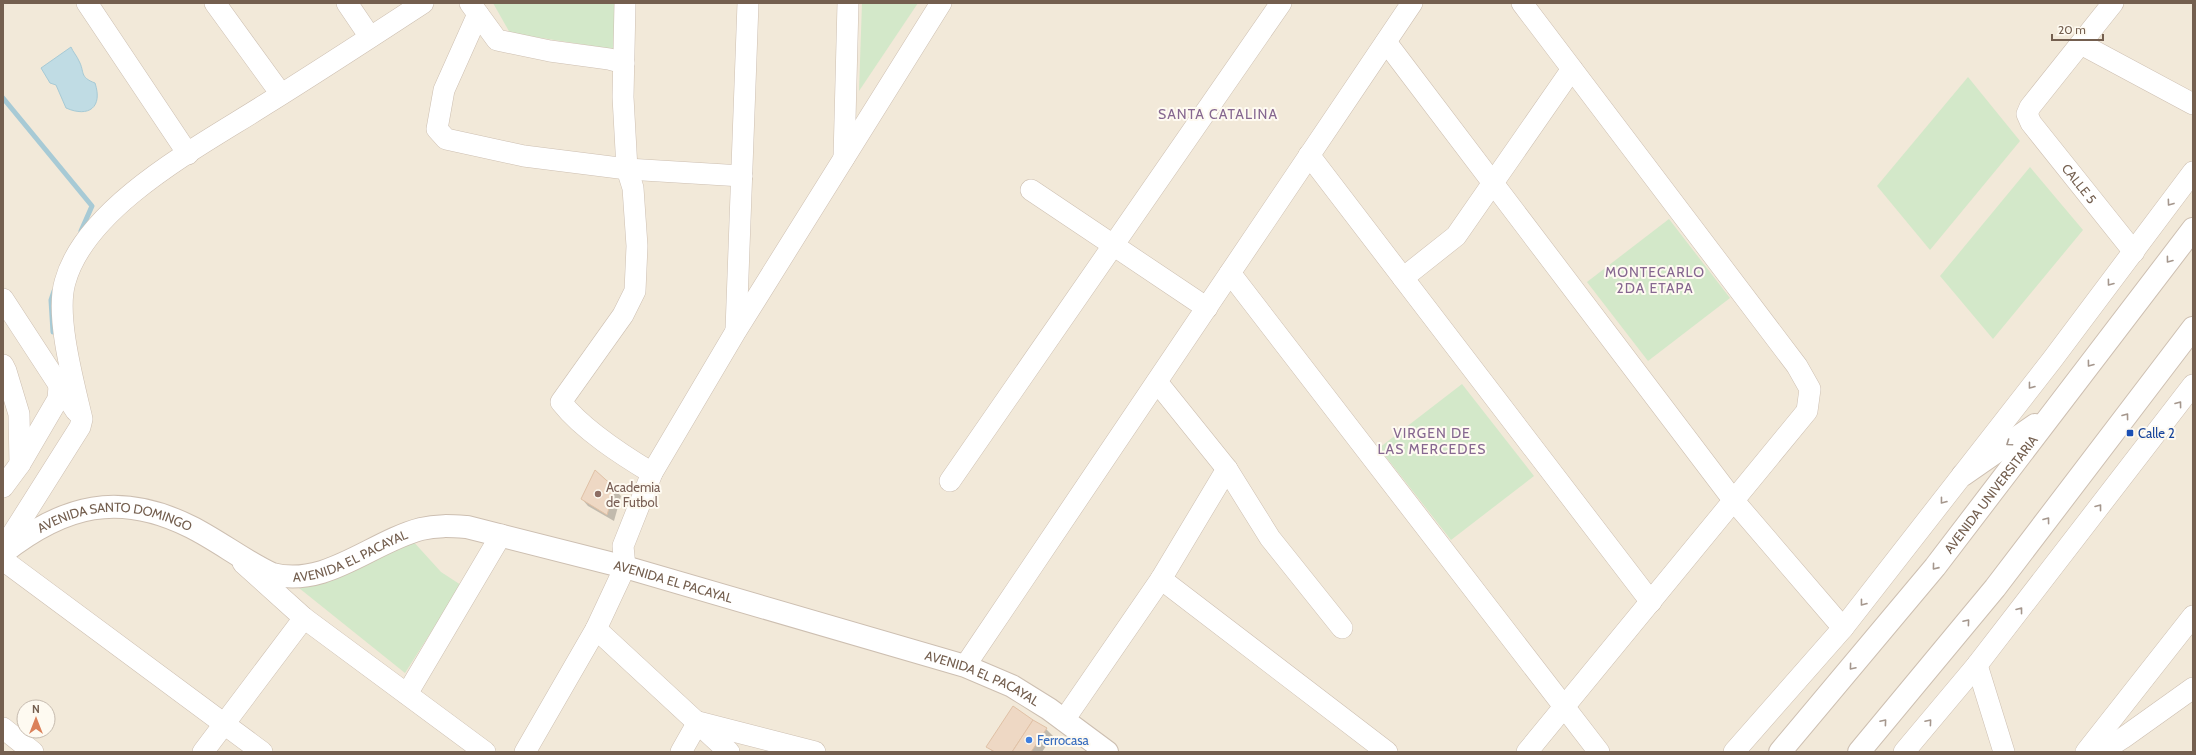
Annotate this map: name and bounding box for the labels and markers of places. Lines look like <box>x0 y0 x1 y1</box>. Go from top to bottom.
place label: Calle 2 <box>2138 425 2175 441</box>
marker: Calle 2 <box>2125 428 2135 438</box>
place label: Academia de Futbol <box>606 479 661 510</box>
marker: Academia de Futbol <box>593 489 603 499</box>
place label: Ferrocasa <box>1037 732 1090 748</box>
marker: Ferrocasa <box>1024 735 1034 745</box>

